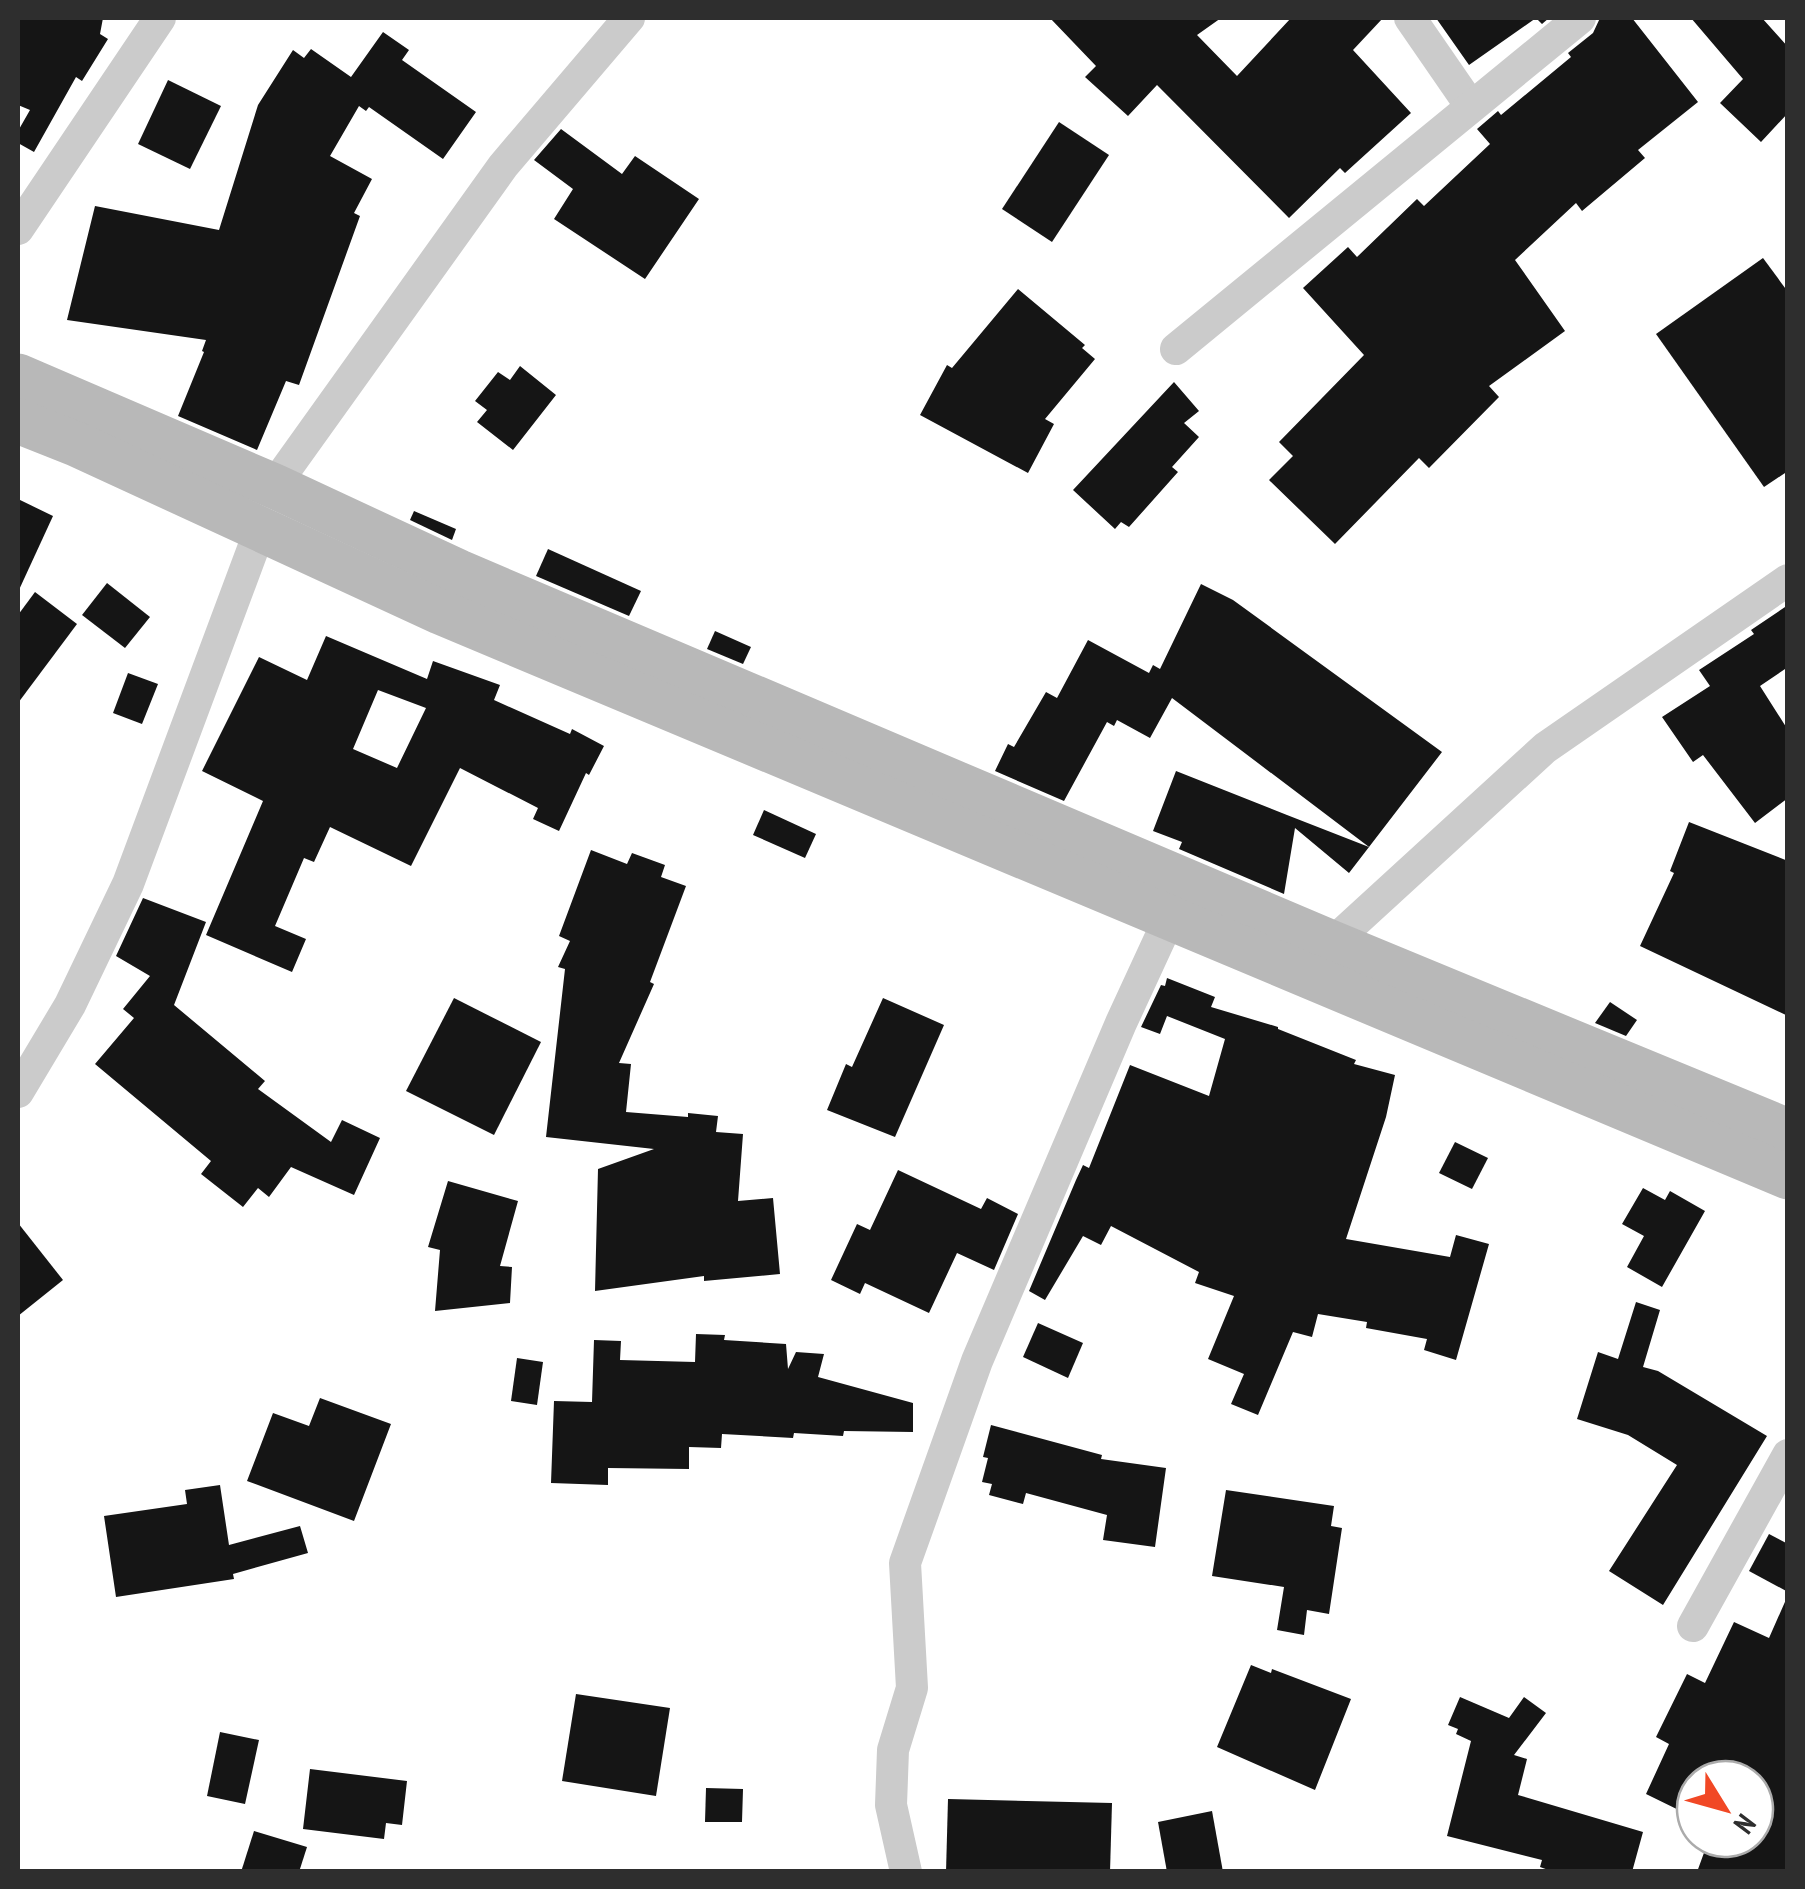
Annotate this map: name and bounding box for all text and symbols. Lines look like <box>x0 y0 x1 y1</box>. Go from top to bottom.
north arrow <box>1675 1759 1775 1859</box>
text: N <box>1726 1807 1765 1842</box>

